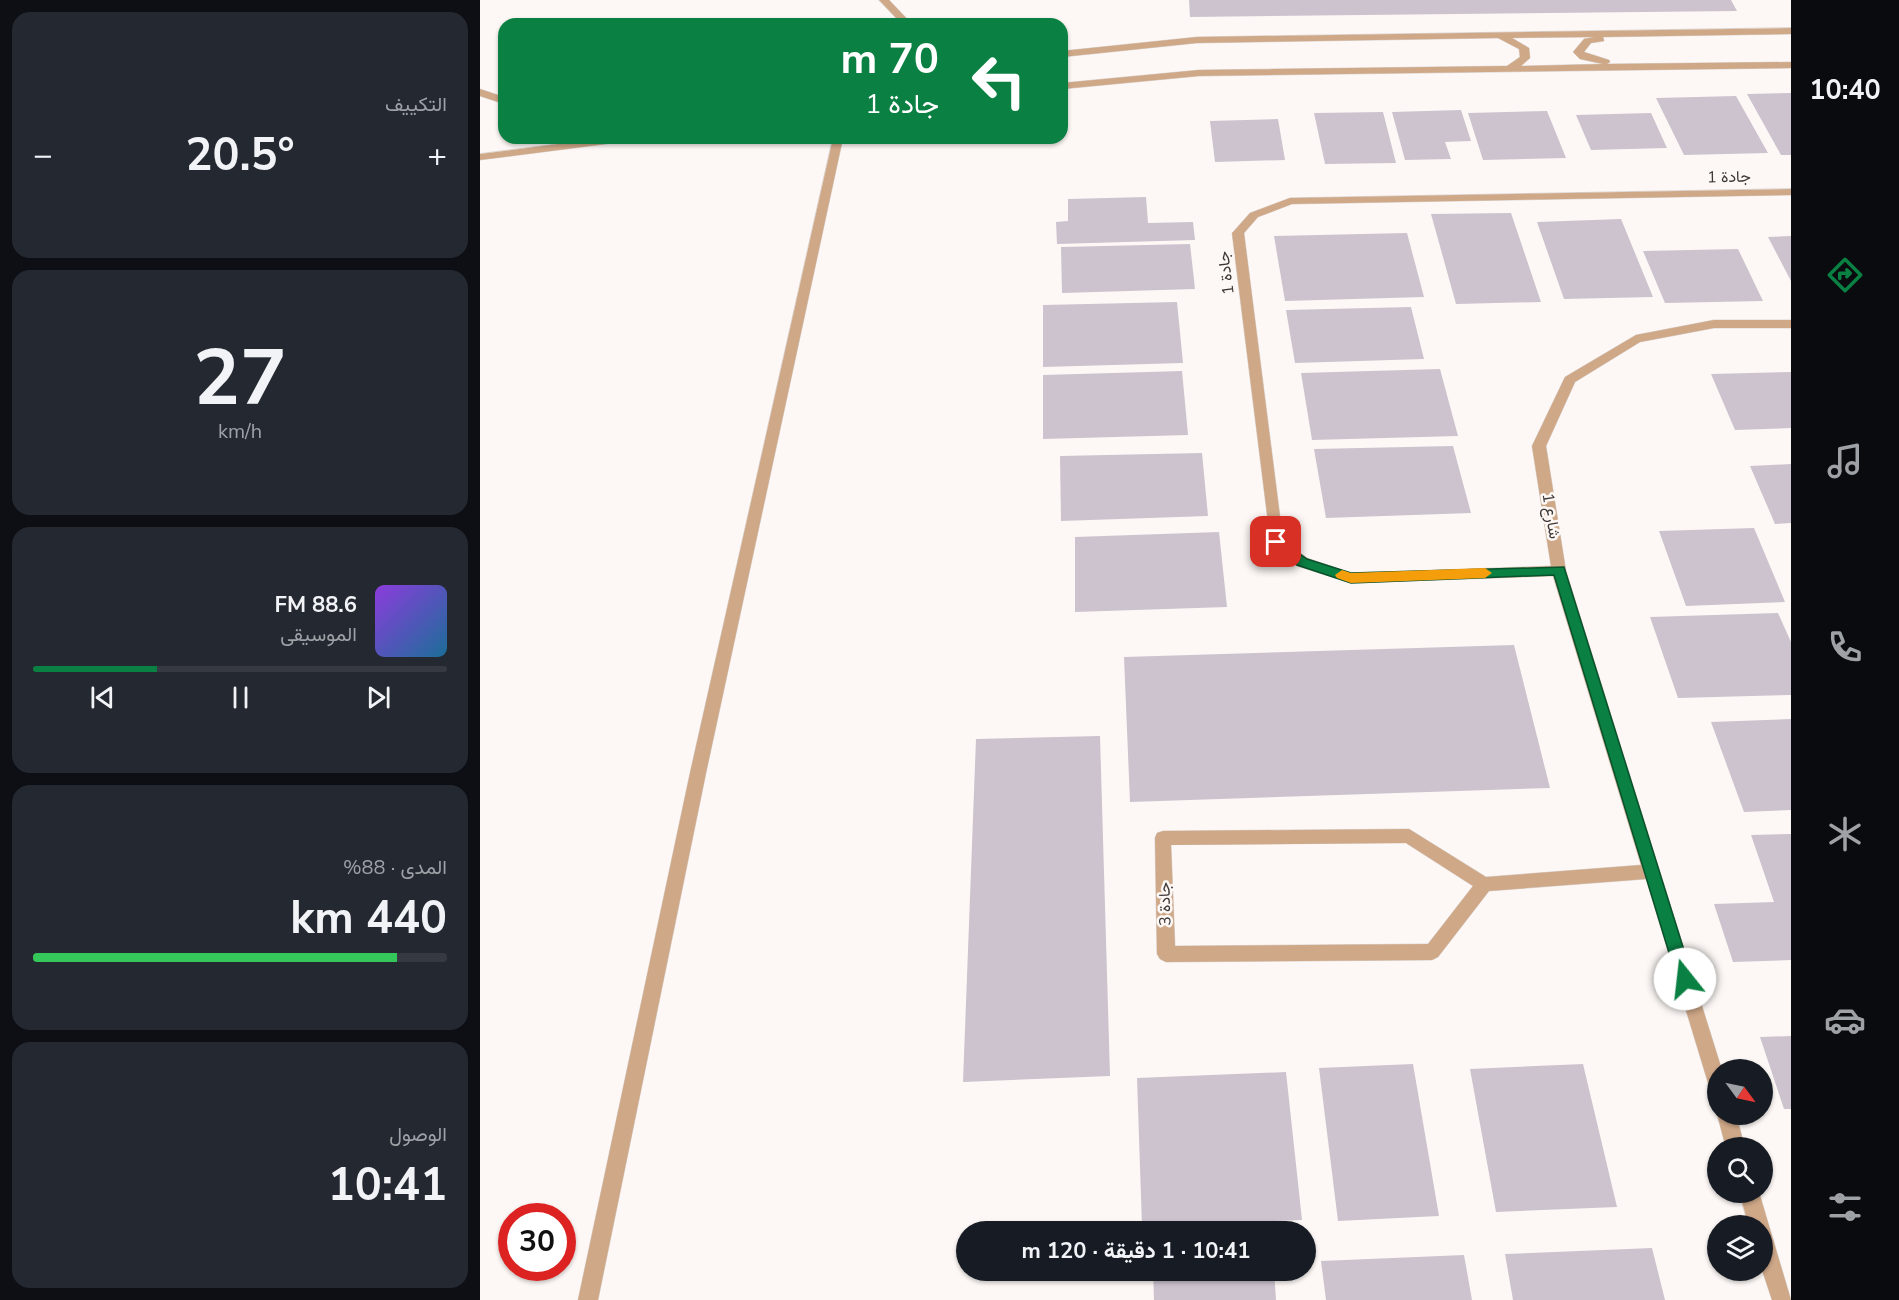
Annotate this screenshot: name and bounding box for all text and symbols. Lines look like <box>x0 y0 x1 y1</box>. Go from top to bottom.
text: 70 m <box>840 31 939 88</box>
icon: left <box>960 42 1038 120</box>
text: 10:40 <box>1809 72 1881 109</box>
text: جادة 1 <box>865 86 939 123</box>
text: التكييف <box>385 91 447 118</box>
text: 20.5° <box>185 125 295 186</box>
text: − <box>33 133 53 178</box>
text: + <box>427 133 447 178</box>
street label: جادة 1 <box>1707 166 1751 188</box>
street label: جادة 1 <box>1212 250 1240 296</box>
icon: directions <box>1824 254 1866 296</box>
text: 27 <box>193 325 287 432</box>
text: km/h <box>218 418 262 445</box>
icon: music <box>1824 440 1866 482</box>
street label: شارع 1 <box>1537 492 1565 540</box>
pin <box>1250 516 1301 567</box>
icon: arrive <box>1259 525 1292 558</box>
text: 88.6 FM <box>275 590 357 620</box>
text: الموسيقى <box>280 621 357 648</box>
icon: phone <box>1824 626 1866 668</box>
icon: previous <box>86 681 119 714</box>
icon: pause <box>224 681 257 714</box>
icon: next <box>362 681 395 714</box>
icon: climate <box>1824 813 1866 855</box>
text: المدى · 88% <box>343 854 447 881</box>
street label: جادة 3 <box>1154 882 1176 926</box>
text: 440 km <box>290 888 447 949</box>
position arrow <box>1653 947 1717 1011</box>
icon: car <box>1824 999 1866 1041</box>
north arrow <box>1707 1059 1773 1125</box>
map controls <box>1707 1059 1773 1281</box>
text: الوصول <box>389 1121 447 1148</box>
button: search <box>1707 1137 1773 1203</box>
text: 10:41 <box>328 1155 447 1216</box>
icon: filters <box>1824 1186 1866 1228</box>
speed limit sign: 30 <box>498 1203 576 1281</box>
button: layers <box>1707 1215 1773 1281</box>
text: 10:41 · 1 دقيقة · 120 m <box>1022 1236 1250 1266</box>

